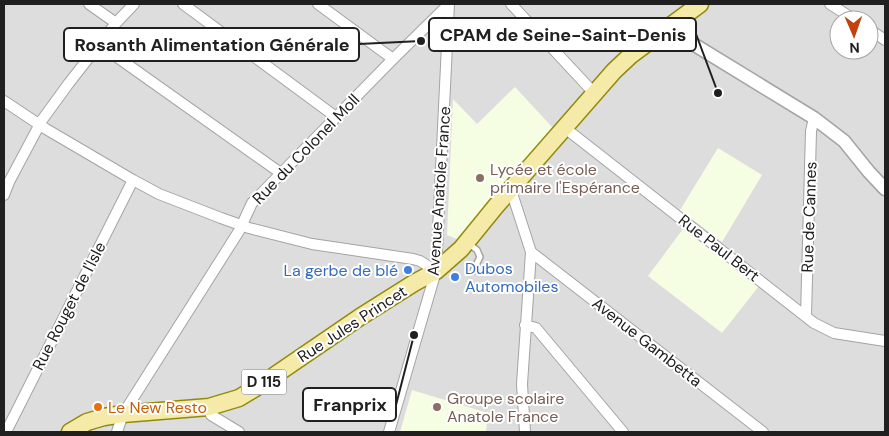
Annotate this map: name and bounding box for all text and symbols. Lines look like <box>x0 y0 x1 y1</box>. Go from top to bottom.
north arrow <box>829 10 879 60</box>
callout: CPAM de Seine-Saint-Denis <box>429 18 696 51</box>
text: CPAM de Seine-Saint-Denis <box>440 23 686 47</box>
callout: Rosanth Alimentation Générale <box>64 28 359 61</box>
text: Rosanth Alimentation Générale <box>74 33 350 57</box>
text: N <box>849 39 860 57</box>
street label: Rue du Colonel Moll <box>248 89 364 209</box>
street label: Avenue Anatole France <box>423 105 455 277</box>
place label: Lycée et école primaire l'Espérance <box>490 159 640 198</box>
street label: Rue de Cannes <box>797 161 821 273</box>
marker: Lycée et école primaire l'Espérance <box>474 172 486 184</box>
street label: Rue Paul Bert <box>674 210 764 286</box>
street label: Rue Rouget de l'Isle <box>28 238 110 374</box>
place label: Dubos Automobiles <box>465 258 558 297</box>
place label: La gerbe de blé <box>284 260 398 281</box>
marker: La gerbe de blé <box>402 264 414 276</box>
marker: Dubos Automobiles <box>449 271 461 283</box>
street label: Rue Jules Princet <box>293 281 411 367</box>
street label: Avenue Gambetta <box>588 293 706 391</box>
road number: D 115 <box>242 370 286 394</box>
callout: Franprix <box>303 388 396 421</box>
place label: Groupe scolaire Anatole France <box>447 388 564 427</box>
text: Franprix <box>313 393 387 417</box>
place label: Le New Resto <box>108 397 207 418</box>
marker: Le New Resto <box>92 401 104 413</box>
marker: Groupe scolaire Anatole France <box>431 401 443 413</box>

